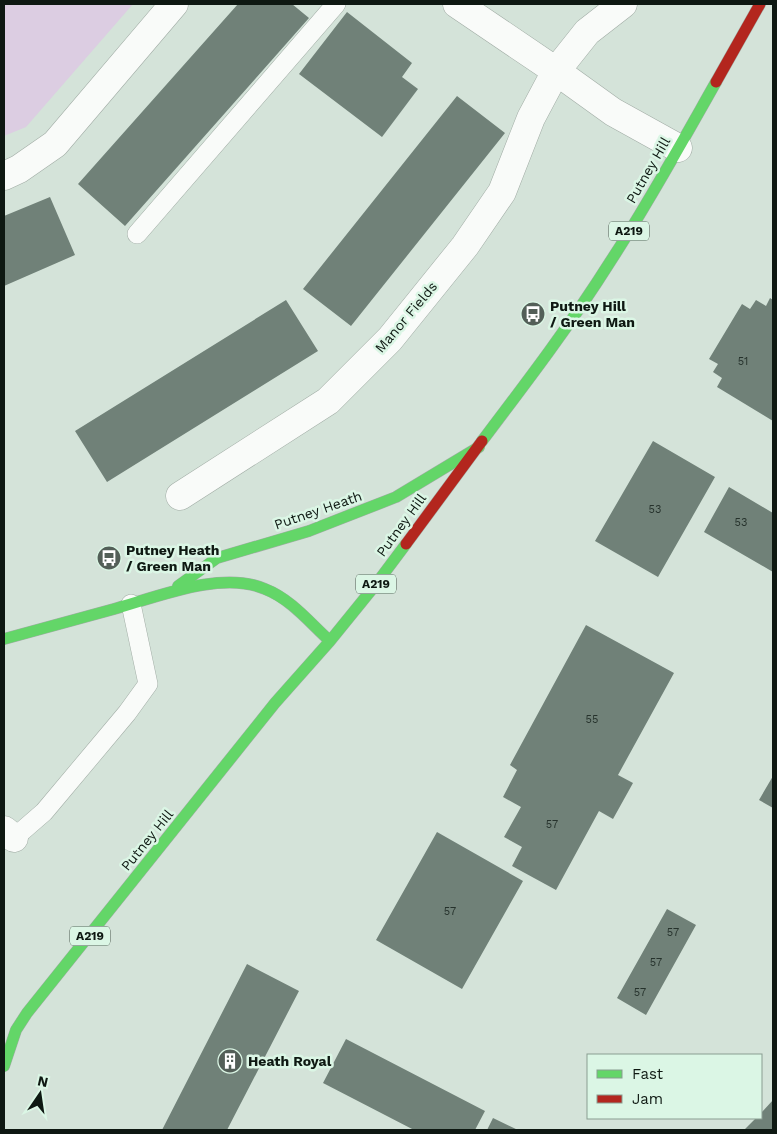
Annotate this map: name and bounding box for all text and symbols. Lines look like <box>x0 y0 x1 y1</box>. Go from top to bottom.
street label: Putney Hill <box>623 133 674 206</box>
road number: A219 <box>609 222 649 240</box>
street label: Manor Fields <box>372 278 440 356</box>
place label: Putney Hill / Green Man <box>550 298 635 330</box>
bus stop icon: Putney Hill / Green Man <box>520 301 546 327</box>
house number: 51 <box>738 355 748 368</box>
street label: Putney Heath <box>272 488 364 532</box>
street label: Putney Hill <box>373 490 430 560</box>
house number: 53 <box>649 503 661 516</box>
house number: 53 <box>735 516 747 529</box>
place label: Putney Heath / Green Man <box>126 542 220 574</box>
bus stop icon: Putney Heath / Green Man <box>96 545 122 571</box>
road number: A219 <box>356 574 396 594</box>
house number: 55 <box>586 713 598 726</box>
street label: Putney Hill <box>118 806 177 874</box>
house number: 57 <box>546 818 558 831</box>
house number: 57 <box>444 905 456 918</box>
road number: A219 <box>70 926 110 946</box>
house number: 57 <box>667 926 679 939</box>
house number: 57 <box>650 956 662 969</box>
house number: 57 <box>634 986 646 999</box>
building icon: Heath Royal <box>217 1048 243 1074</box>
place label: Heath Royal <box>248 1053 332 1069</box>
legend <box>587 1054 762 1119</box>
text: Fast <box>632 1065 664 1083</box>
north arrow <box>15 1069 65 1119</box>
text: N <box>36 1072 50 1090</box>
text: Jam <box>632 1090 663 1108</box>

